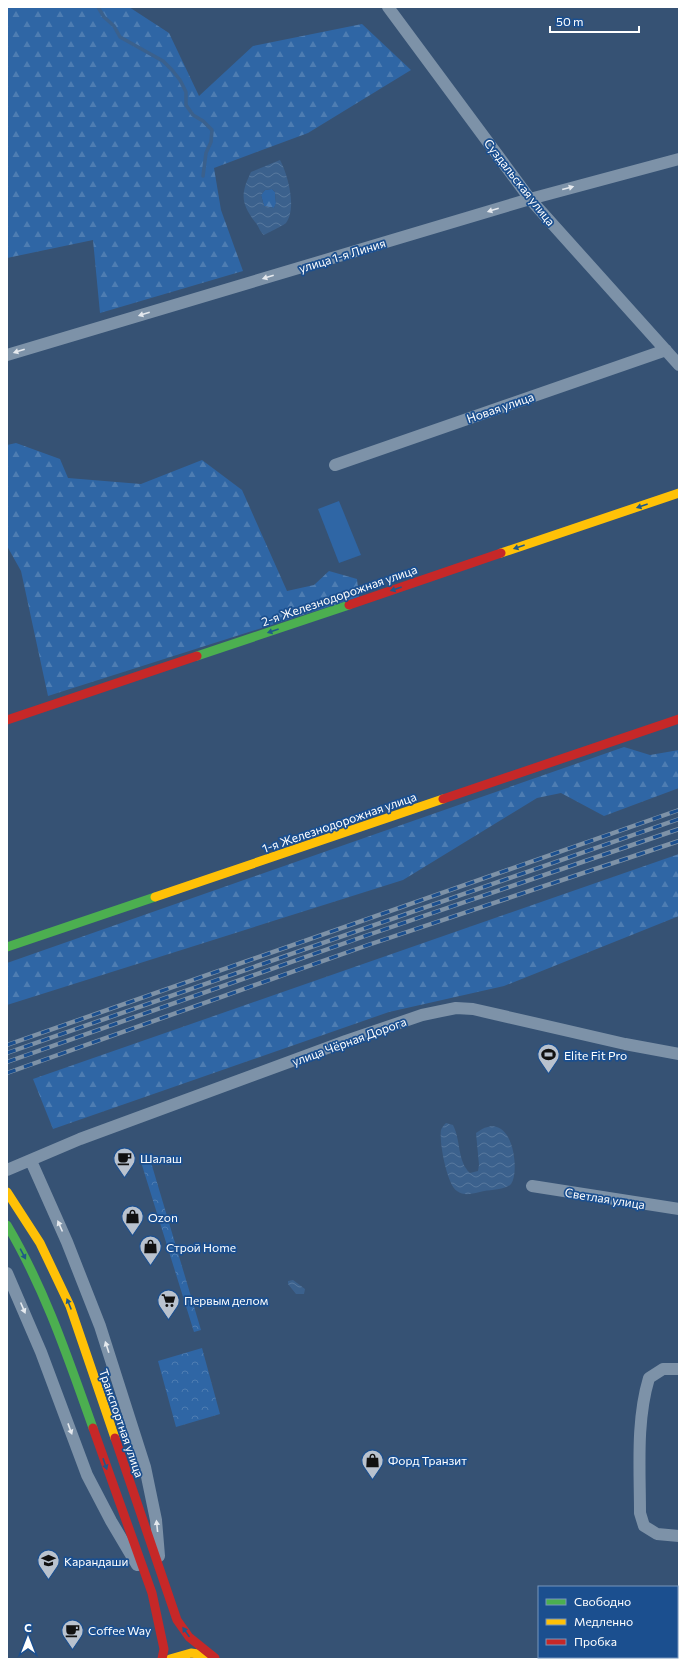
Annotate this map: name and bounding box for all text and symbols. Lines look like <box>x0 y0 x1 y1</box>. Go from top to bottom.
scale bar <box>550 8 639 34</box>
text: 50 m <box>556 14 584 28</box>
street label: Суздальская улица <box>482 136 558 228</box>
one-way arrow <box>562 185 574 191</box>
one-way arrow <box>487 207 499 213</box>
street label: улица 1-я Линия <box>297 235 387 275</box>
one-way arrow <box>262 274 274 280</box>
one-way arrow <box>138 311 150 317</box>
one-way arrow <box>13 348 25 354</box>
street label: Новая улица <box>465 389 535 425</box>
one-way arrow <box>636 503 648 509</box>
one-way arrow <box>513 544 525 550</box>
street label: 2-я Железнодорожная улица <box>259 562 419 628</box>
one-way arrow <box>389 586 401 592</box>
one-way arrow <box>266 628 278 634</box>
street label: 1-я Железнодорожная улица <box>260 789 418 855</box>
street label: улица Чёрная Дорога <box>290 1014 408 1068</box>
sports icon: Elite Fit Pro <box>535 1042 561 1075</box>
place label: Elite Fit Pro <box>564 1048 627 1062</box>
cafe icon: Шалаш <box>111 1145 137 1178</box>
place label: Шалаш <box>140 1151 182 1165</box>
street label: Светлая улица <box>564 1185 646 1211</box>
shop icon: Ozon <box>119 1204 145 1237</box>
place label: Ozon <box>148 1210 178 1224</box>
one-way arrow <box>57 1221 63 1232</box>
shop icon: Строй Home <box>137 1234 163 1267</box>
place label: Строй Home <box>166 1240 236 1254</box>
one-way arrow <box>20 1248 27 1259</box>
supermarket icon: Первым делом <box>156 1287 182 1320</box>
place label: Первым делом <box>184 1293 268 1307</box>
one-way arrow <box>65 1298 72 1310</box>
one-way arrow <box>20 1303 26 1314</box>
one-way arrow <box>103 1341 109 1353</box>
street label: Транспортная улица <box>97 1367 147 1479</box>
one-way arrow <box>68 1424 74 1436</box>
shop icon: Форд Транзит <box>360 1447 386 1480</box>
place label: Форд Транзит <box>388 1453 467 1467</box>
one-way arrow <box>103 1458 109 1470</box>
one-way arrow <box>153 1520 160 1532</box>
school or university icon: Карандаши <box>35 1548 61 1581</box>
place label: Карандаши <box>64 1554 128 1568</box>
legend <box>538 1586 678 1658</box>
text: Свободно <box>574 1594 631 1608</box>
text: Медленно <box>574 1614 633 1628</box>
cafe icon: Coffee Way <box>60 1617 86 1650</box>
north arrow <box>8 1618 48 1658</box>
text: С <box>24 1621 32 1634</box>
place label: Coffee Way <box>88 1623 151 1637</box>
one-way arrow <box>182 1627 190 1638</box>
text: Пробка <box>574 1634 617 1648</box>

